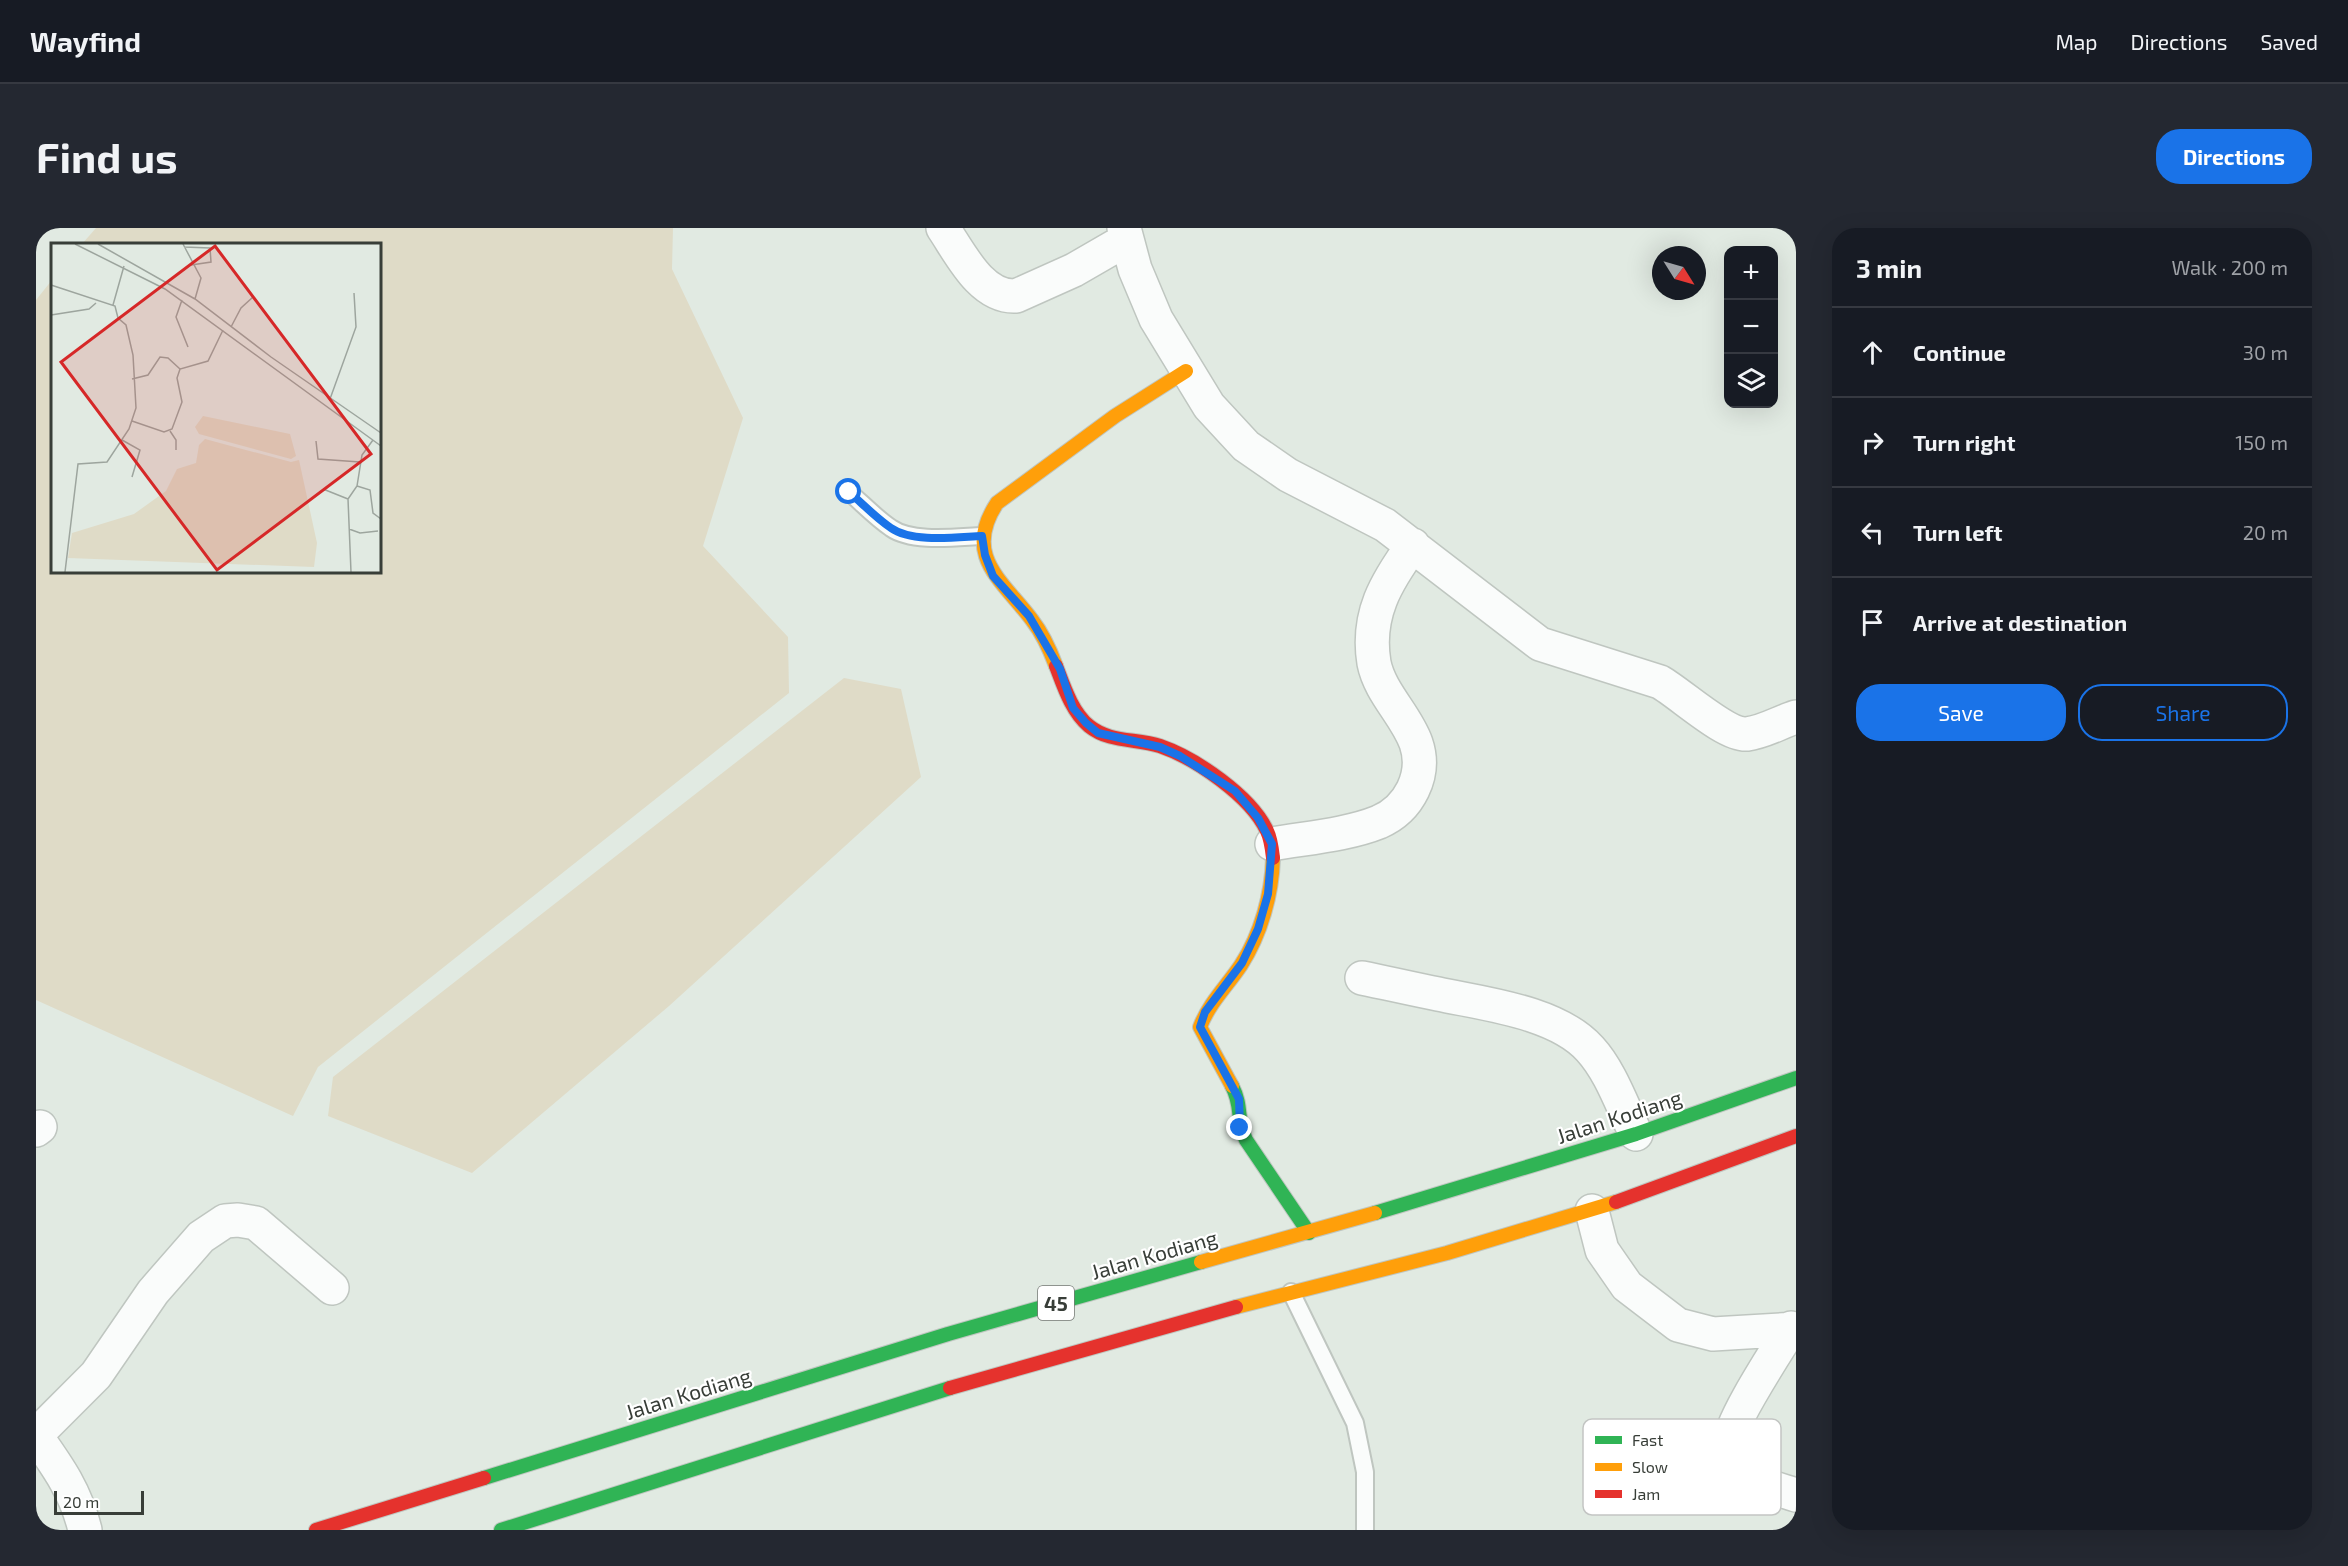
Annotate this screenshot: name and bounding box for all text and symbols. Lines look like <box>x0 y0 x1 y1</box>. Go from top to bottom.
text: Wayfind <box>30 24 141 58</box>
text: Map <box>2055 29 2098 54</box>
text: Directions <box>2131 29 2227 54</box>
text: Saved <box>2260 29 2318 54</box>
button: Directions <box>2156 129 2312 184</box>
text: Find us <box>36 131 178 181</box>
inset map <box>51 243 381 573</box>
north arrow <box>1652 246 1706 300</box>
map controls <box>1724 246 1778 408</box>
button: + <box>1724 246 1778 300</box>
text: 3 min <box>1856 252 1922 283</box>
text: Walk · 200 m <box>2171 255 2288 279</box>
button: − <box>1724 300 1778 354</box>
icon: ahead <box>1856 336 1889 369</box>
text: Continue <box>1913 339 2006 365</box>
text: 30 m <box>2243 340 2288 364</box>
button: layers <box>1724 354 1778 408</box>
icon: right <box>1856 426 1889 459</box>
text: Turn right <box>1913 429 2015 455</box>
text: 150 m <box>2235 430 2288 454</box>
route start <box>835 478 861 504</box>
icon: left <box>1856 516 1889 549</box>
text: Turn left <box>1913 519 2002 545</box>
text: 20 m <box>2243 520 2288 544</box>
icon: arrive <box>1856 606 1889 639</box>
text: Arrive at destination <box>1913 609 2127 635</box>
button: Save <box>1856 684 2066 741</box>
button: Share <box>2078 684 2288 741</box>
street label: Jalan Kodiang <box>1553 1084 1685 1148</box>
route end <box>1226 1114 1252 1140</box>
street label: Jalan Kodiang <box>1088 1224 1220 1284</box>
road number: 45 <box>1038 1286 1074 1320</box>
street label: Jalan Kodiang <box>622 1362 754 1424</box>
legend <box>1583 1419 1781 1515</box>
text: Fast <box>1632 1430 1663 1449</box>
text: Slow <box>1632 1457 1668 1476</box>
text: Jam <box>1632 1484 1660 1503</box>
scale bar <box>54 1488 144 1516</box>
text: 20 m <box>63 1492 99 1511</box>

